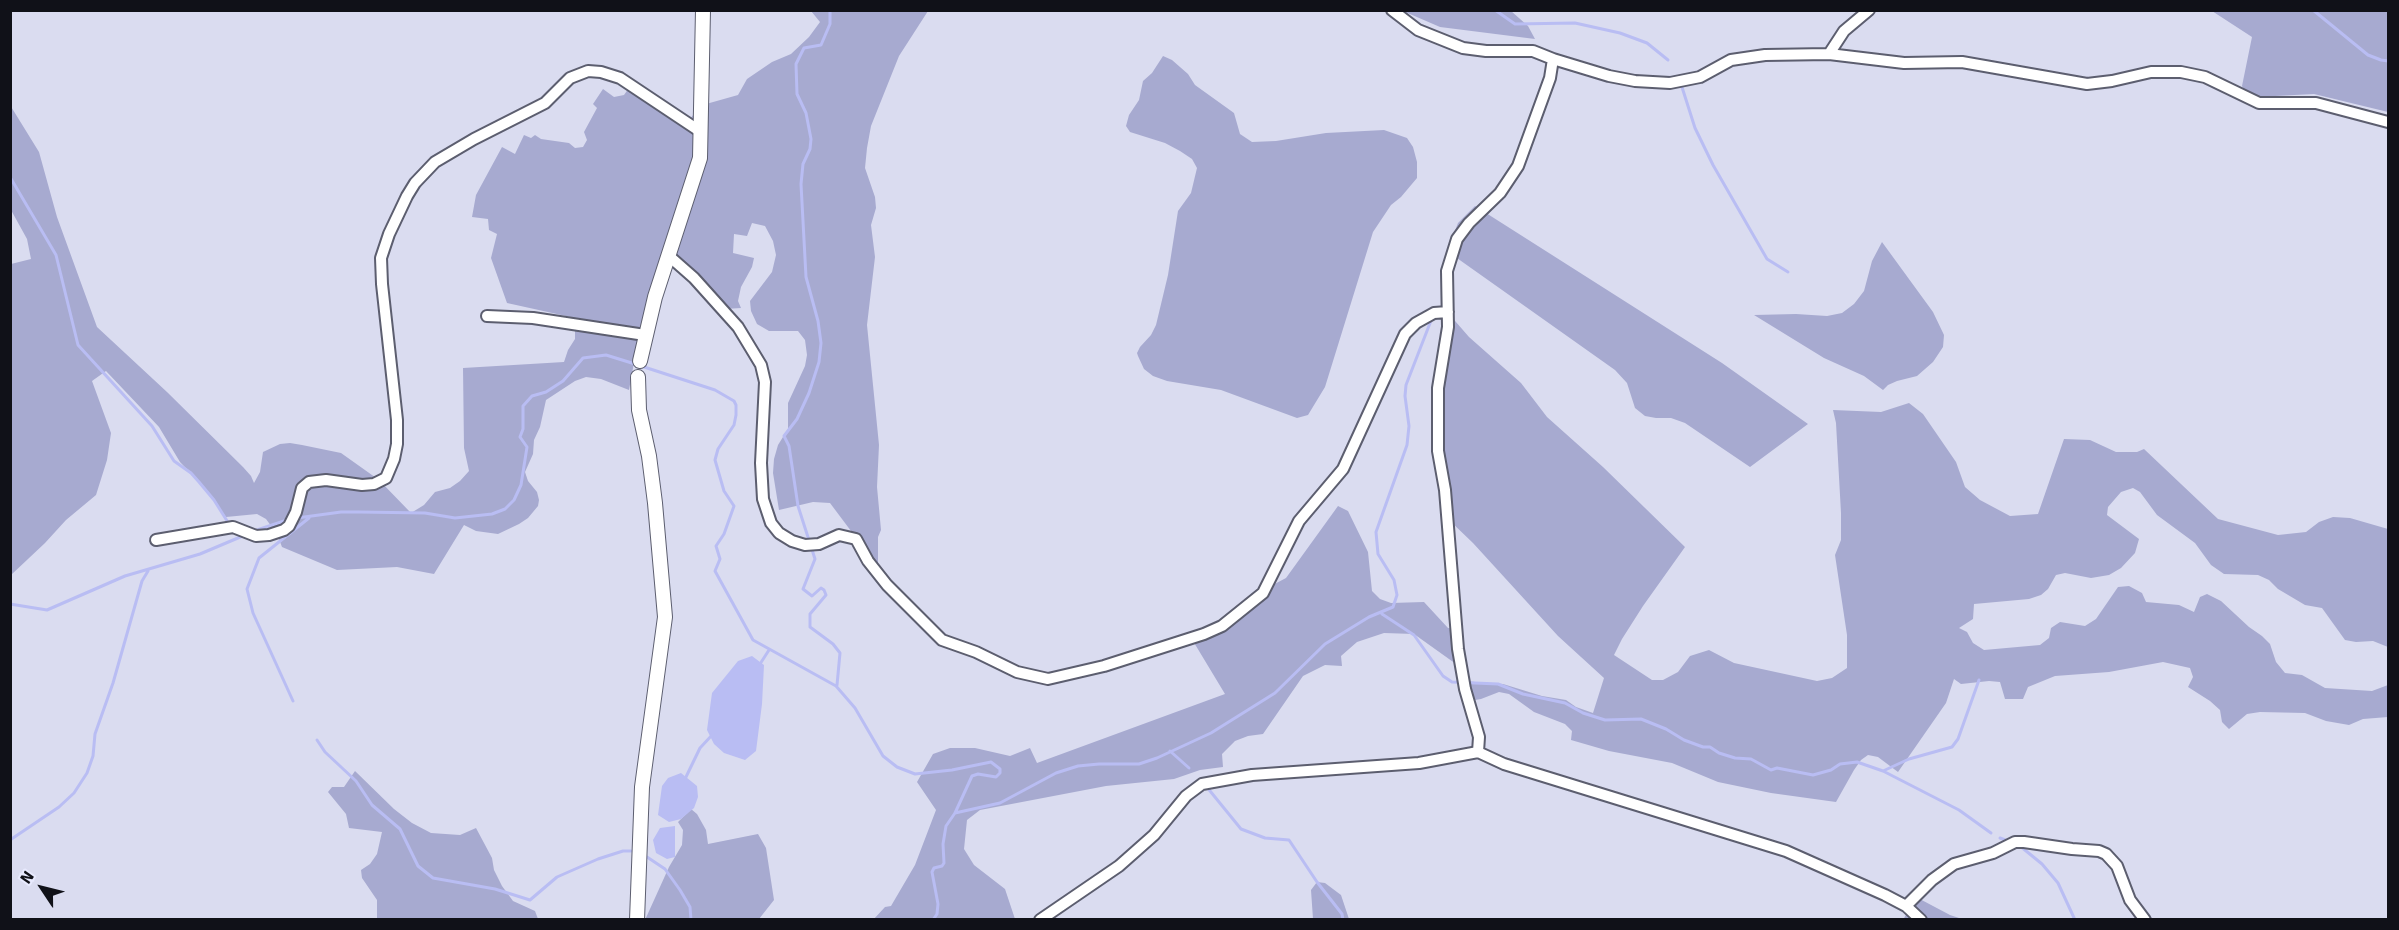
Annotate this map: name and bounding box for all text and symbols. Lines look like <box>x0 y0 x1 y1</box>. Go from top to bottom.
north arrow <box>12 858 72 918</box>
text: N <box>16 867 39 888</box>

